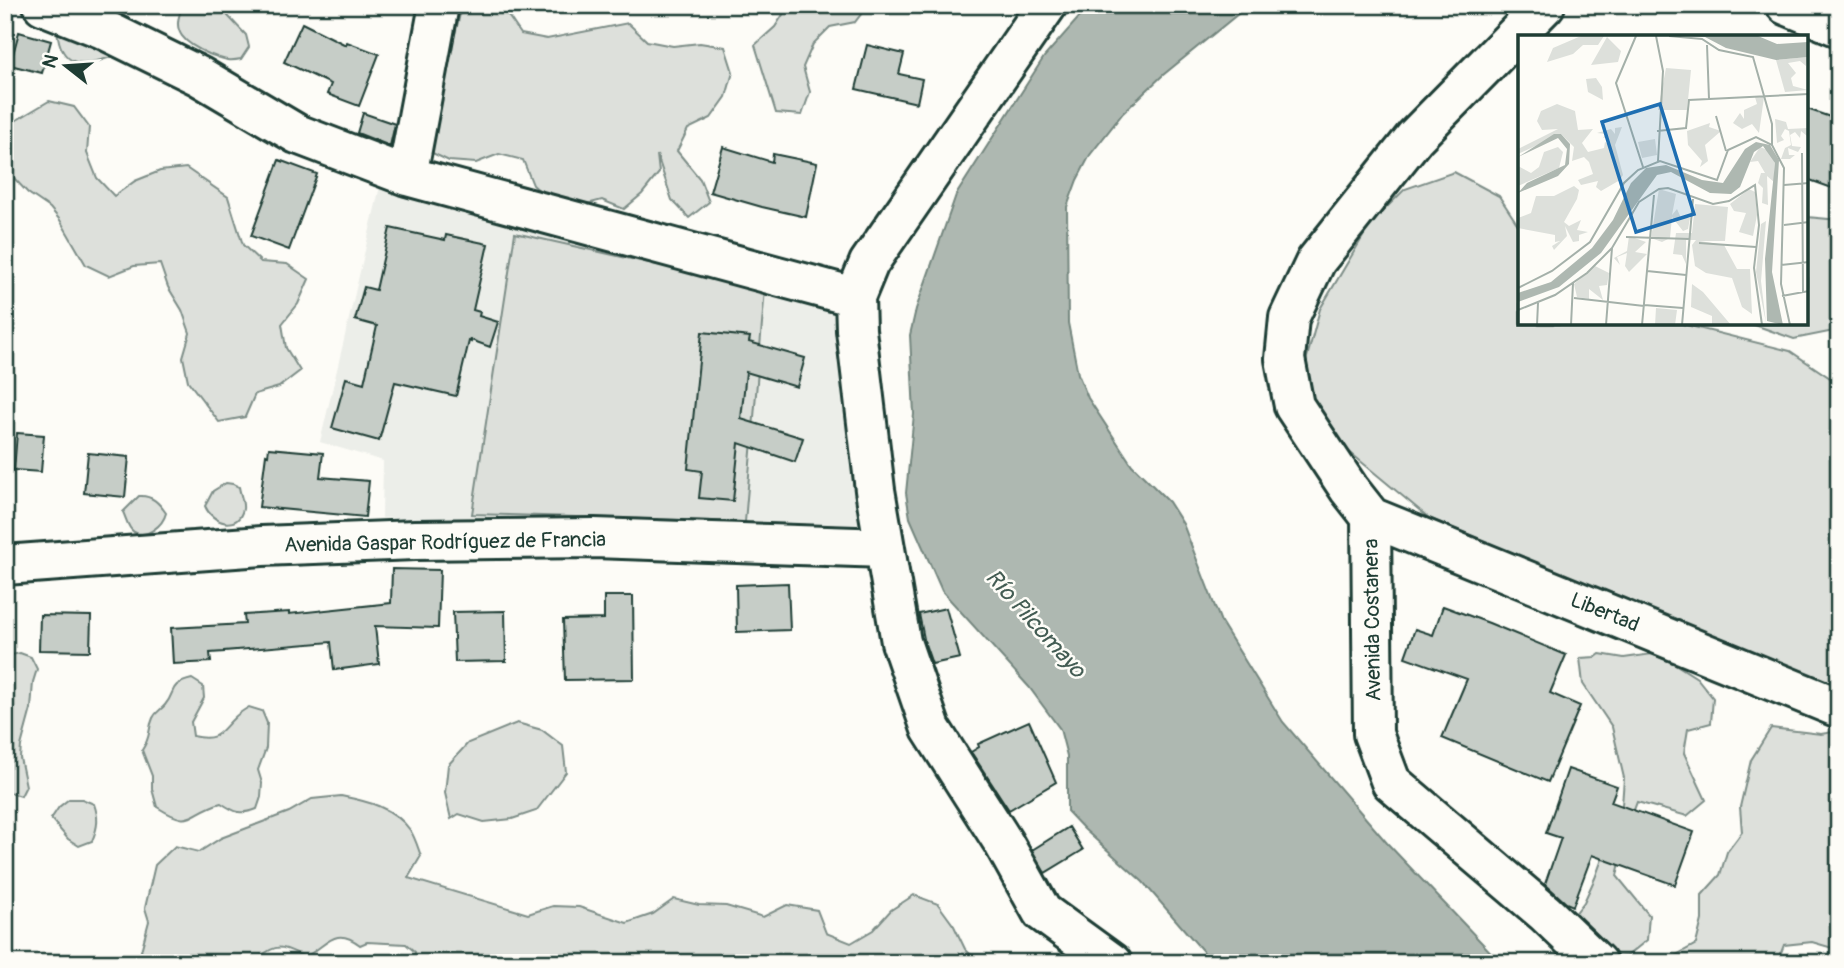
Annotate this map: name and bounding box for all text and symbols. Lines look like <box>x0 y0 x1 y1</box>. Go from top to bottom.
north arrow <box>32 32 102 102</box>
inset map <box>1518 35 1809 326</box>
text: N <box>37 52 64 71</box>
street label: Avenida Gaspar Rodríguez de Francia <box>284 526 606 559</box>
street label: Avenida Costanera <box>1358 538 1387 702</box>
water label: Río Pilcomayo <box>979 563 1093 685</box>
street label: Libertad <box>1566 586 1643 639</box>

